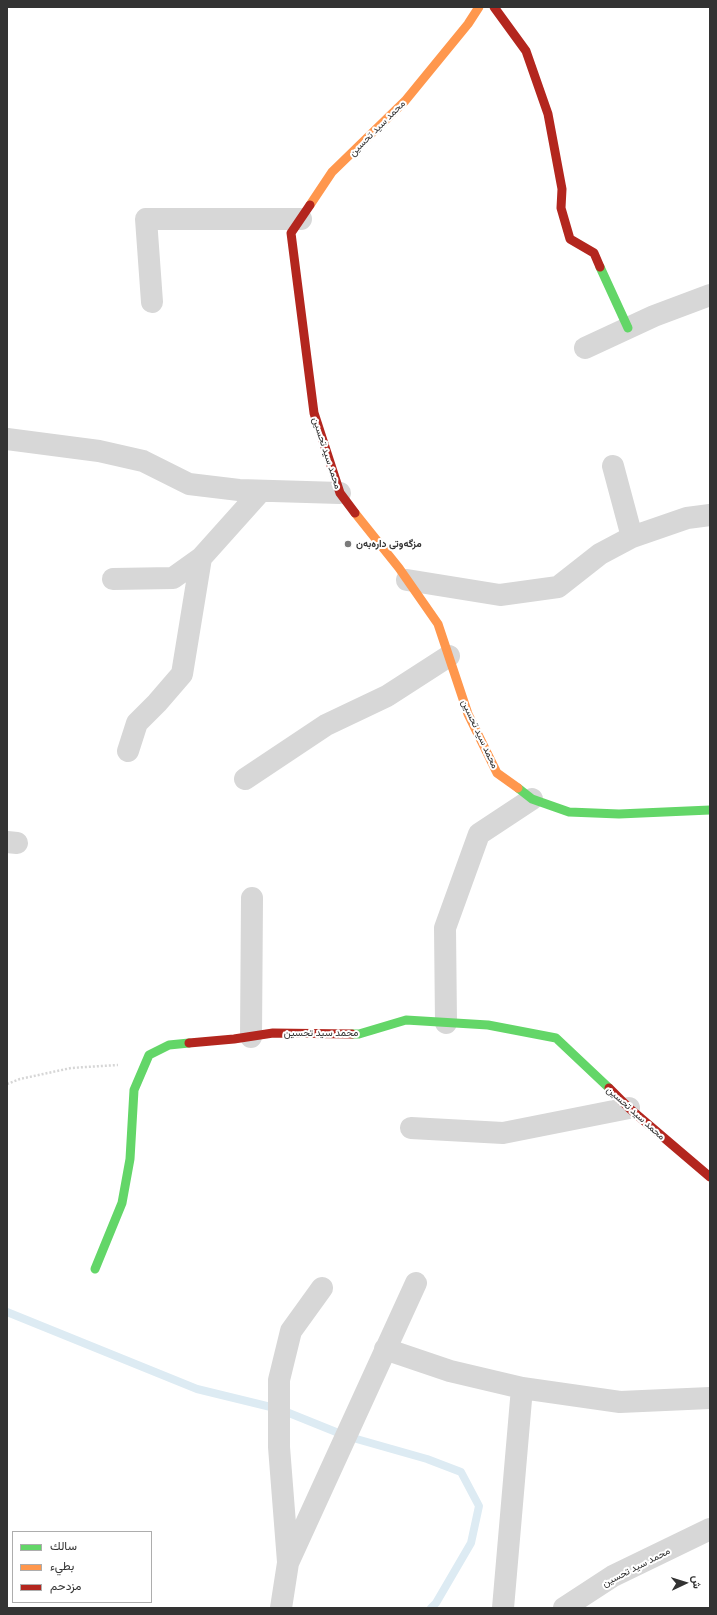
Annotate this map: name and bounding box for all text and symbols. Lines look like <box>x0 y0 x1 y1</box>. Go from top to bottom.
street label: محمد سید تحسین <box>346 97 408 159</box>
street label: محمد سید تحسین <box>310 416 344 490</box>
place label: مزگەوتی دارەبەن <box>356 538 422 550</box>
marker: مزگەوتی دارەبەن <box>343 539 353 549</box>
street label: محمد سید تحسین <box>459 698 501 770</box>
street label: محمد سید تحسین <box>284 1027 358 1039</box>
street label: محمد سید تحسین <box>604 1084 668 1142</box>
legend <box>12 1531 152 1603</box>
text: سالك <box>50 1538 77 1553</box>
street label: محمد سید تحسین <box>600 1545 672 1589</box>
text: بطيء <box>50 1558 74 1573</box>
north arrow <box>665 1563 705 1603</box>
text: ش <box>691 1575 704 1589</box>
text: مزدحم <box>50 1578 81 1593</box>

